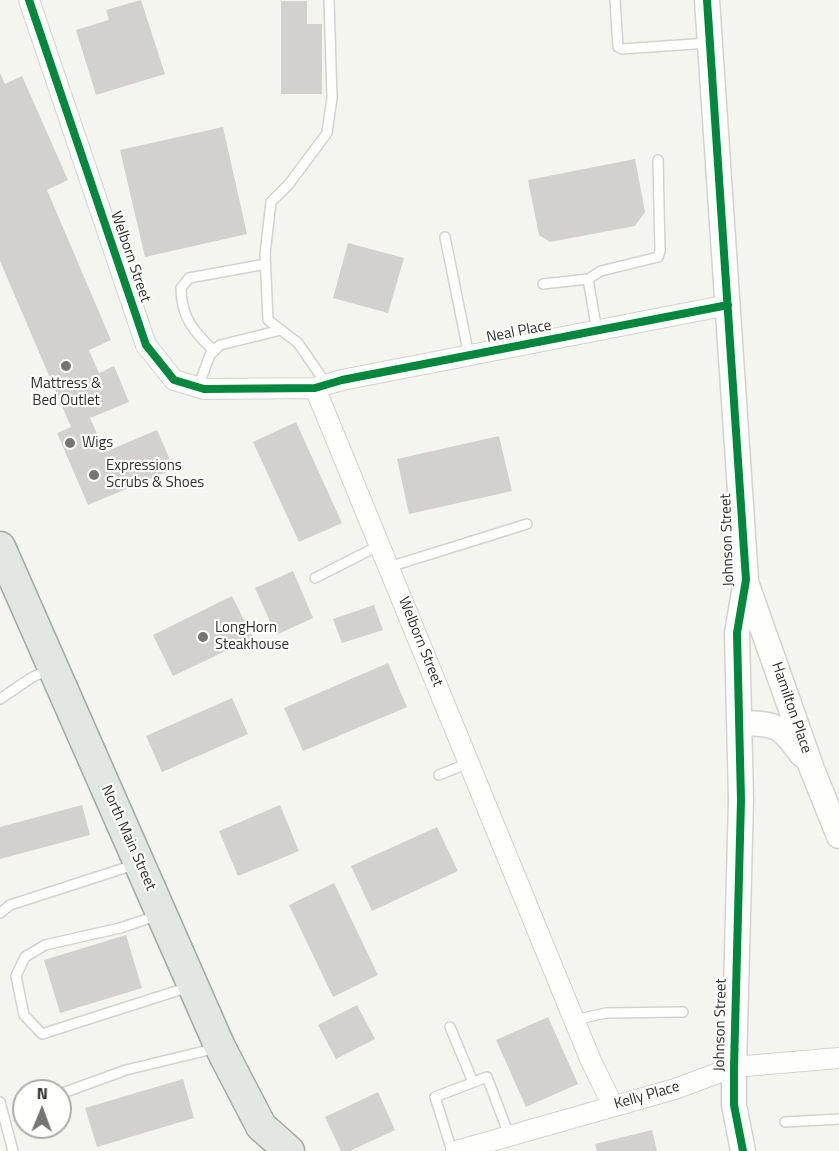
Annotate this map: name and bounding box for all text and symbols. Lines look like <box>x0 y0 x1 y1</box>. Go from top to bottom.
street label: Welborn Street <box>106 209 154 305</box>
street label: Neal Place <box>485 317 553 347</box>
marker: Mattress & Bed Outlet <box>59 359 73 373</box>
place label: Mattress & Bed Outlet <box>31 375 101 410</box>
place label: Wigs <box>82 434 113 452</box>
marker: Wigs <box>63 436 77 450</box>
place label: Expressions Scrubs & Shoes <box>106 457 204 492</box>
marker: Expressions Scrubs & Shoes <box>87 468 101 482</box>
street label: Johnson Street <box>717 493 739 587</box>
street label: Welborn Street <box>394 595 446 689</box>
place label: LongHorn Steakhouse <box>215 619 289 654</box>
marker: LongHorn Steakhouse <box>196 630 210 644</box>
street label: Hamilton Place <box>767 660 815 756</box>
street label: North Main Street <box>97 783 159 893</box>
street label: Johnson Street <box>711 978 731 1072</box>
street label: Kelly Place <box>612 1078 682 1114</box>
north arrow <box>12 1079 72 1139</box>
text: N <box>37 1081 48 1105</box>

